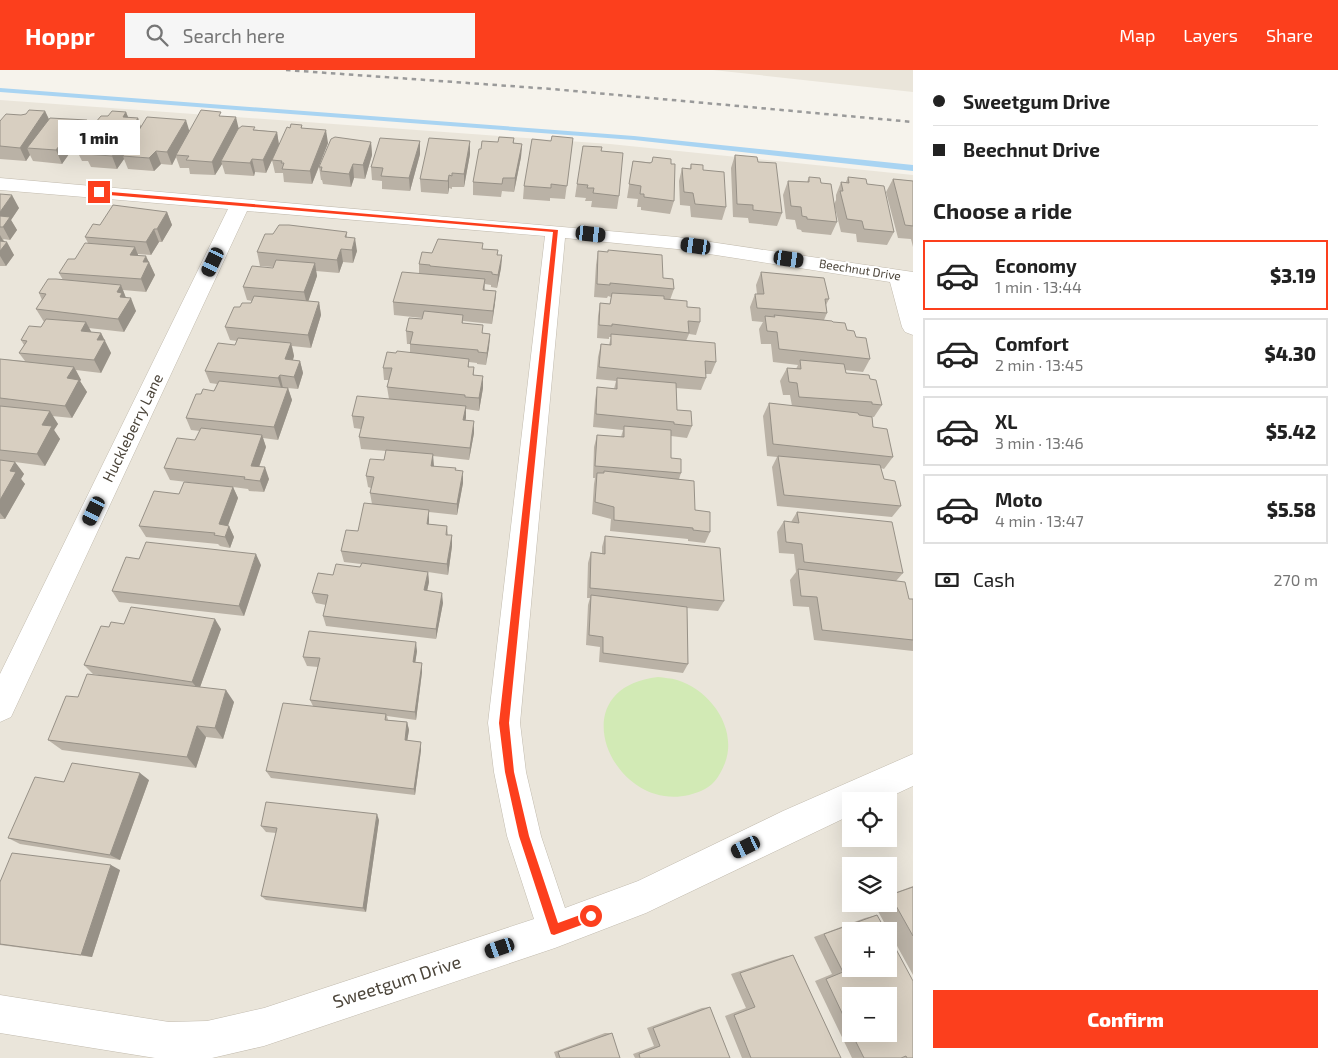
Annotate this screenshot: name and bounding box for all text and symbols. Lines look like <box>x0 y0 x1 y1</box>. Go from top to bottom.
search box <box>125 13 475 58</box>
text: Hoppr <box>25 21 95 50</box>
icon: search <box>143 21 171 49</box>
text: Search here <box>183 24 285 47</box>
text: Map <box>1119 24 1155 46</box>
text: Layers <box>1183 24 1238 46</box>
text: Share <box>1266 24 1313 46</box>
text: Sweetgum Drive <box>963 90 1110 113</box>
callout: 1 min <box>58 119 140 154</box>
text: 1 min <box>79 128 119 147</box>
text: Beechnut Drive <box>963 138 1100 161</box>
route end <box>88 181 110 203</box>
text: Choose a ride <box>933 197 1072 223</box>
car <box>575 225 606 243</box>
car <box>680 236 711 256</box>
car <box>199 245 226 279</box>
car <box>773 249 804 269</box>
icon: car <box>935 253 980 298</box>
text: Economy <box>995 254 1077 277</box>
street label: Beechnut Drive <box>818 256 902 282</box>
text: $3.19 <box>1270 264 1316 287</box>
text: 1 min · 13:44 <box>995 277 1082 296</box>
icon: car <box>935 331 980 376</box>
text: Comfort <box>995 332 1069 355</box>
text: $4.30 <box>1265 342 1316 365</box>
text: 2 min · 13:45 <box>995 355 1083 374</box>
street label: Huckleberry Lane <box>98 370 166 485</box>
icon: car <box>935 409 980 454</box>
text: XL <box>995 410 1017 433</box>
text: $5.42 <box>1266 420 1316 443</box>
text: 3 min · 13:46 <box>995 433 1084 452</box>
icon: car <box>935 487 980 532</box>
text: Moto <box>995 488 1043 511</box>
car <box>80 494 107 528</box>
text: $5.58 <box>1267 498 1316 521</box>
text: 4 min · 13:47 <box>995 511 1084 530</box>
icon: cash <box>933 566 961 594</box>
text: Cash <box>973 568 1015 591</box>
text: 270 m <box>1274 570 1318 589</box>
map controls <box>842 792 897 1042</box>
button: locate <box>842 792 897 847</box>
car <box>729 834 762 860</box>
button: layers <box>842 857 897 912</box>
route start <box>580 905 602 927</box>
button: + <box>842 922 897 977</box>
car <box>483 936 516 960</box>
street label: Sweetgum Drive <box>330 950 464 1012</box>
button: − <box>842 987 897 1042</box>
button: Confirm <box>933 990 1318 1048</box>

